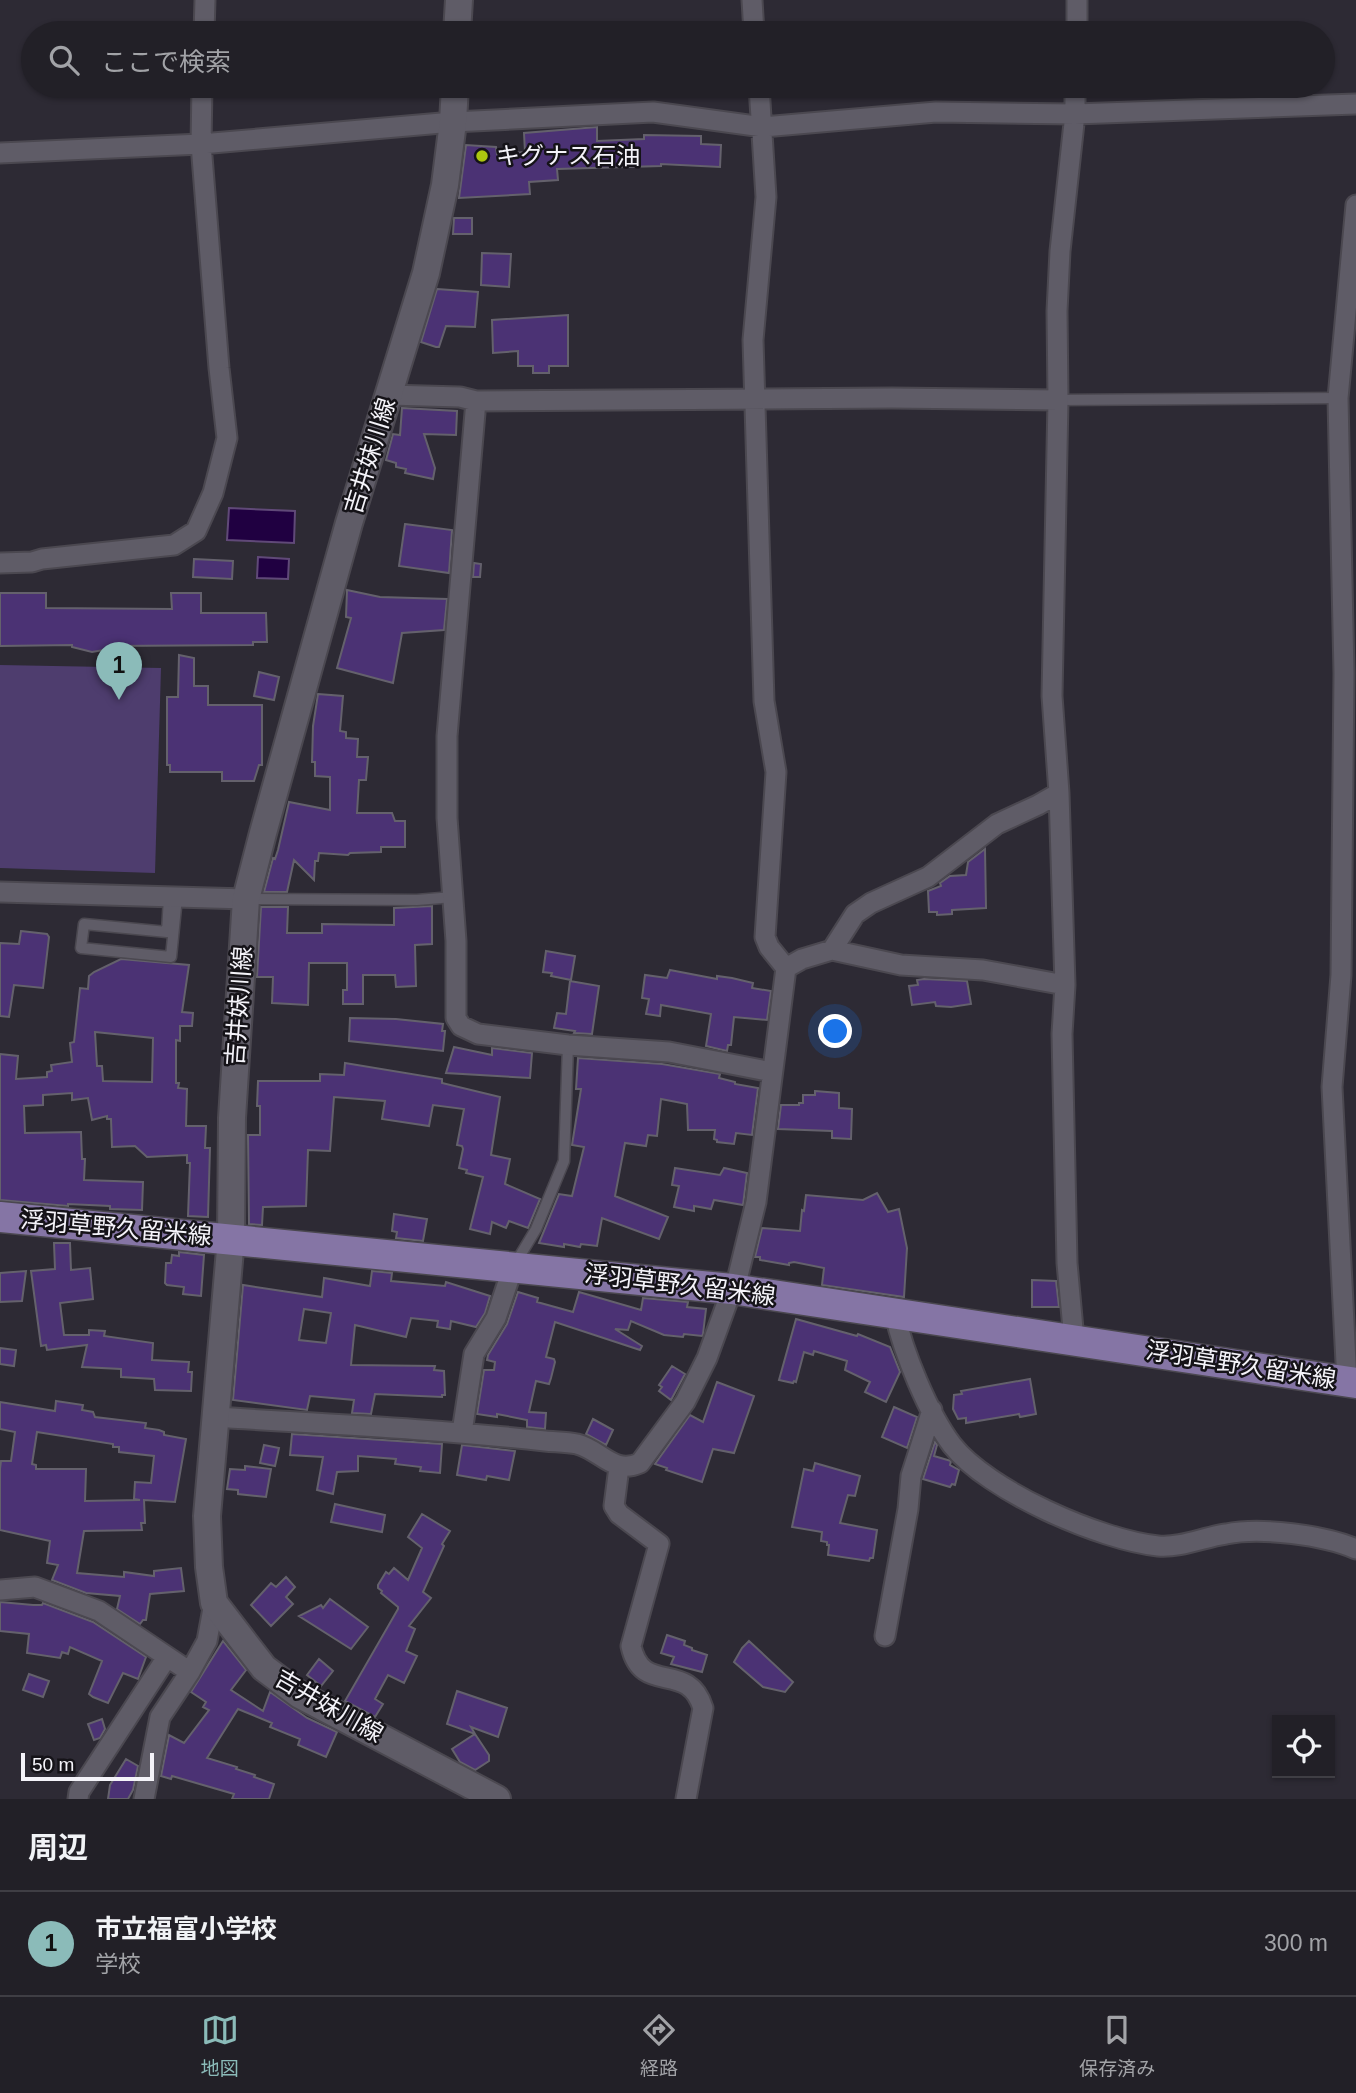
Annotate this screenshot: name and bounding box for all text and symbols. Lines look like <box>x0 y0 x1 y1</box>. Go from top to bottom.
search box <box>21 21 1335 98</box>
icon: search <box>45 41 83 79</box>
text: ここで検索 <box>101 47 231 77</box>
place label: キグナス石油 <box>496 142 640 169</box>
marker: キグナス石油 <box>474 148 490 164</box>
street label: 吉井妹川線 <box>339 395 400 517</box>
pin: 1 <box>96 642 142 700</box>
street label: 吉井妹川線 <box>221 945 256 1067</box>
your location <box>818 1014 852 1048</box>
street label: 浮羽草野久留米線 <box>19 1206 213 1249</box>
street label: 浮羽草野久留米線 <box>583 1259 777 1310</box>
street label: 浮羽草野久留米線 <box>1144 1336 1338 1393</box>
street label: 吉井妹川線 <box>271 1664 388 1747</box>
map controls <box>1272 1715 1335 1778</box>
button: locate <box>1272 1715 1335 1778</box>
scale bar <box>21 1750 154 1782</box>
text: 50 m <box>32 1754 74 1775</box>
text: 周辺 <box>28 1831 88 1864</box>
text: 市立福富小学校 <box>95 1914 277 1944</box>
text: 1 <box>45 1930 57 1956</box>
text: 300 m <box>1264 1930 1328 1956</box>
text: 学校 <box>95 1951 141 1977</box>
tab: 地図 <box>201 2011 239 2080</box>
tab: 経路 <box>640 2011 678 2080</box>
tab: 保存済み <box>1079 2011 1155 2080</box>

